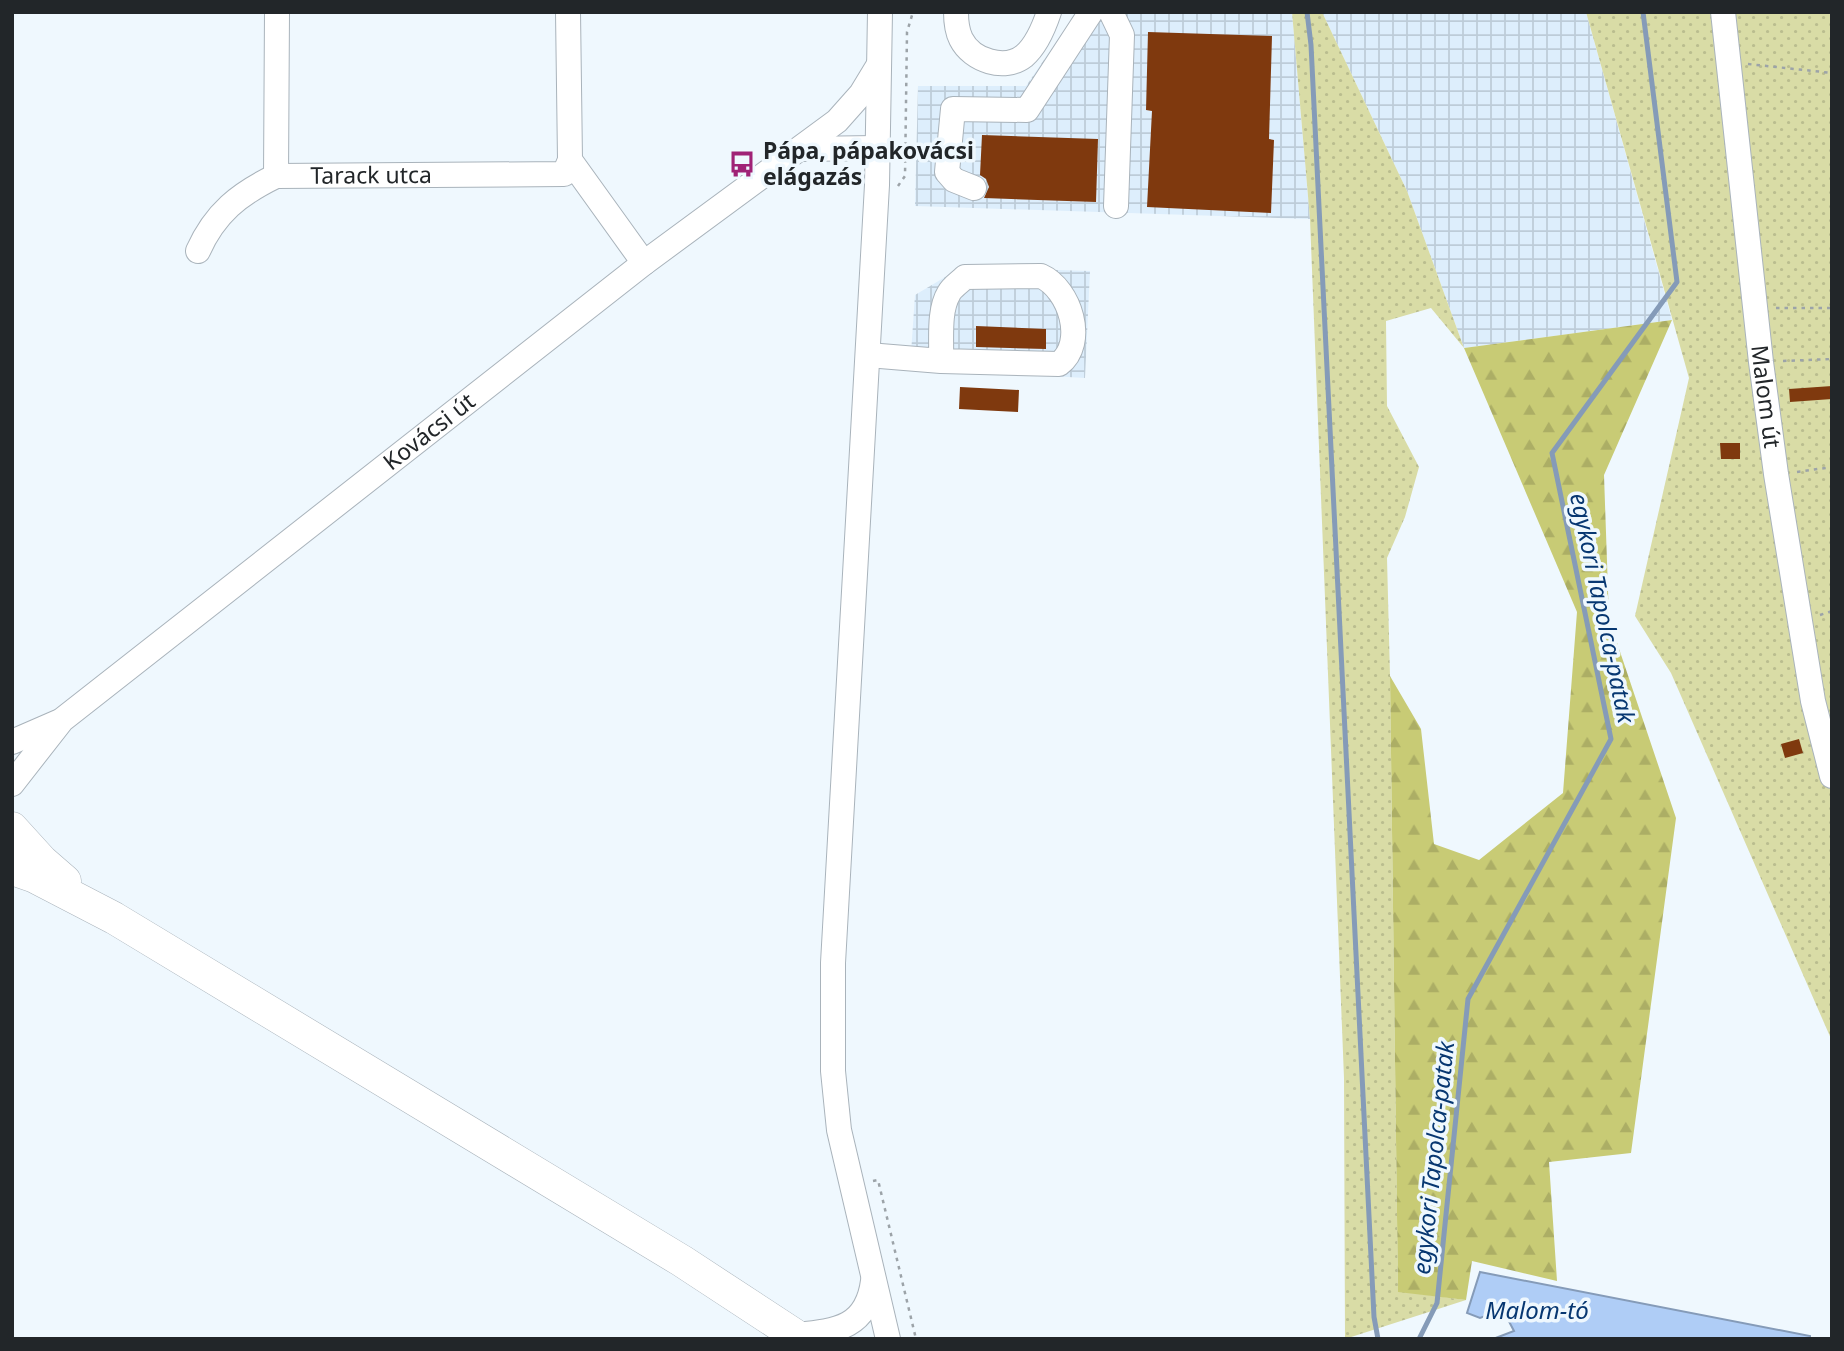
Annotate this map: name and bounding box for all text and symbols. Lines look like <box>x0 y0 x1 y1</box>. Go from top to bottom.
place label: Pápa, pápakovácsi elágazás <box>763 134 974 192</box>
bus stop icon: Pápa, pápakovácsi elágazás <box>727 149 757 179</box>
street label: Tarack utca <box>310 158 432 191</box>
street label: Malom út <box>1744 343 1789 450</box>
street label: Kovácsi út <box>376 385 481 477</box>
water label: egykori Tapolca-patak <box>1563 490 1644 727</box>
water label: egykori Tapolca-patak <box>1404 1038 1461 1276</box>
water label: Malom-tó <box>1485 1293 1589 1326</box>

